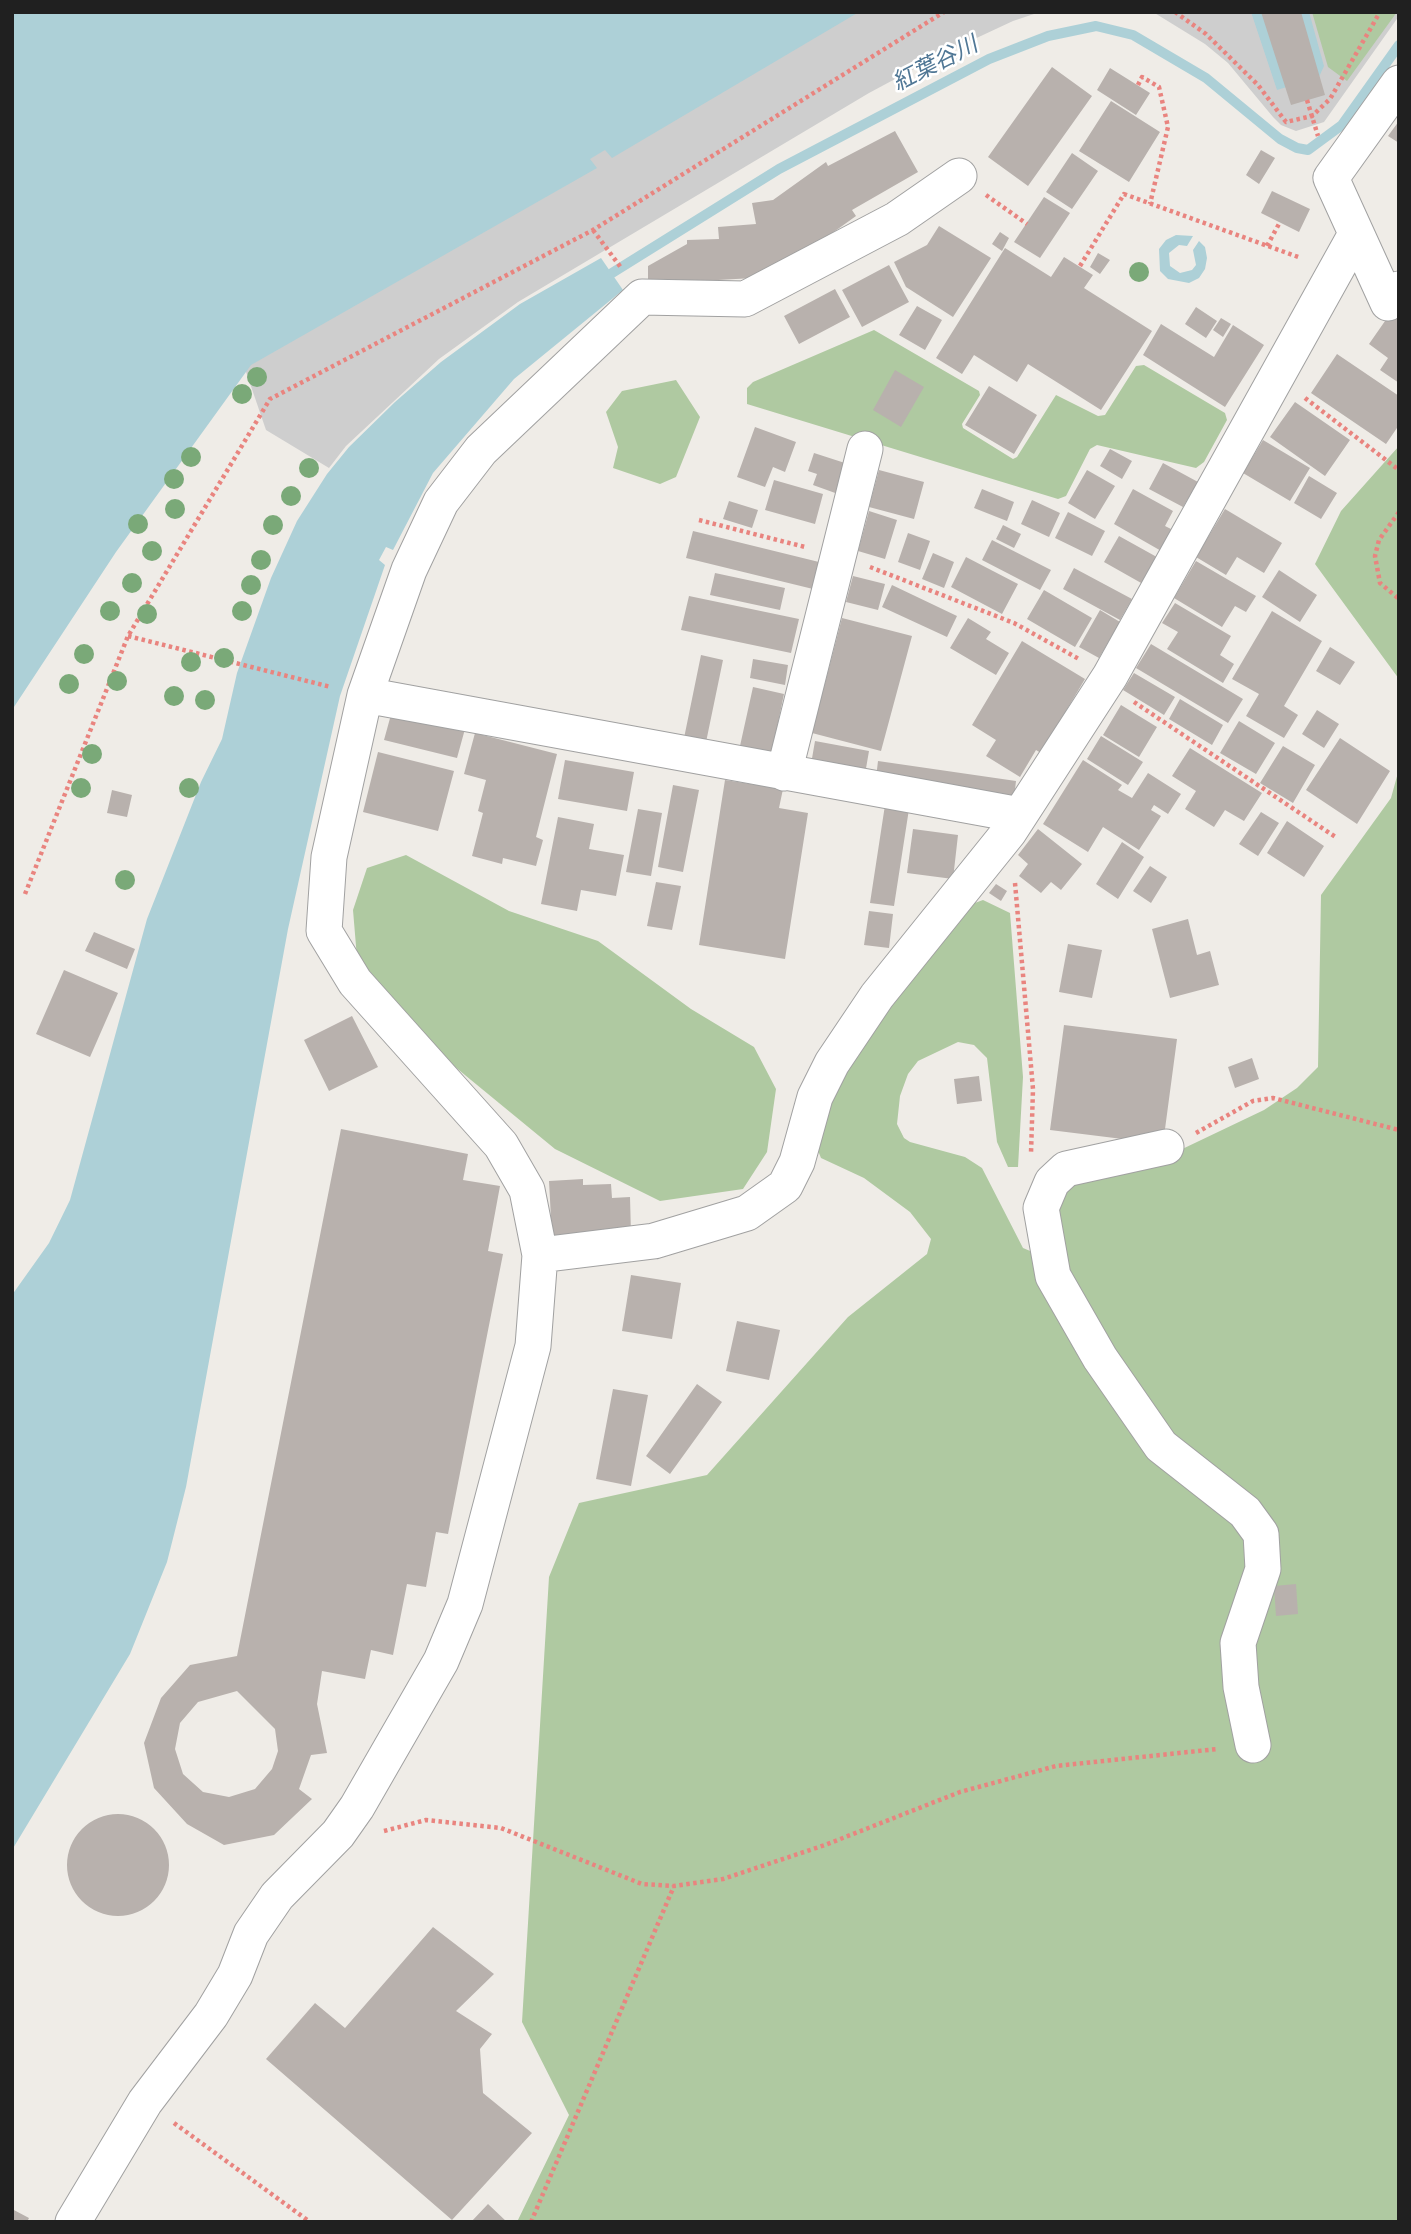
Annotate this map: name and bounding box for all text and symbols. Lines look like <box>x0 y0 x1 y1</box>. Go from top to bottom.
water label: 紅葉谷川 <box>888 31 982 97</box>

